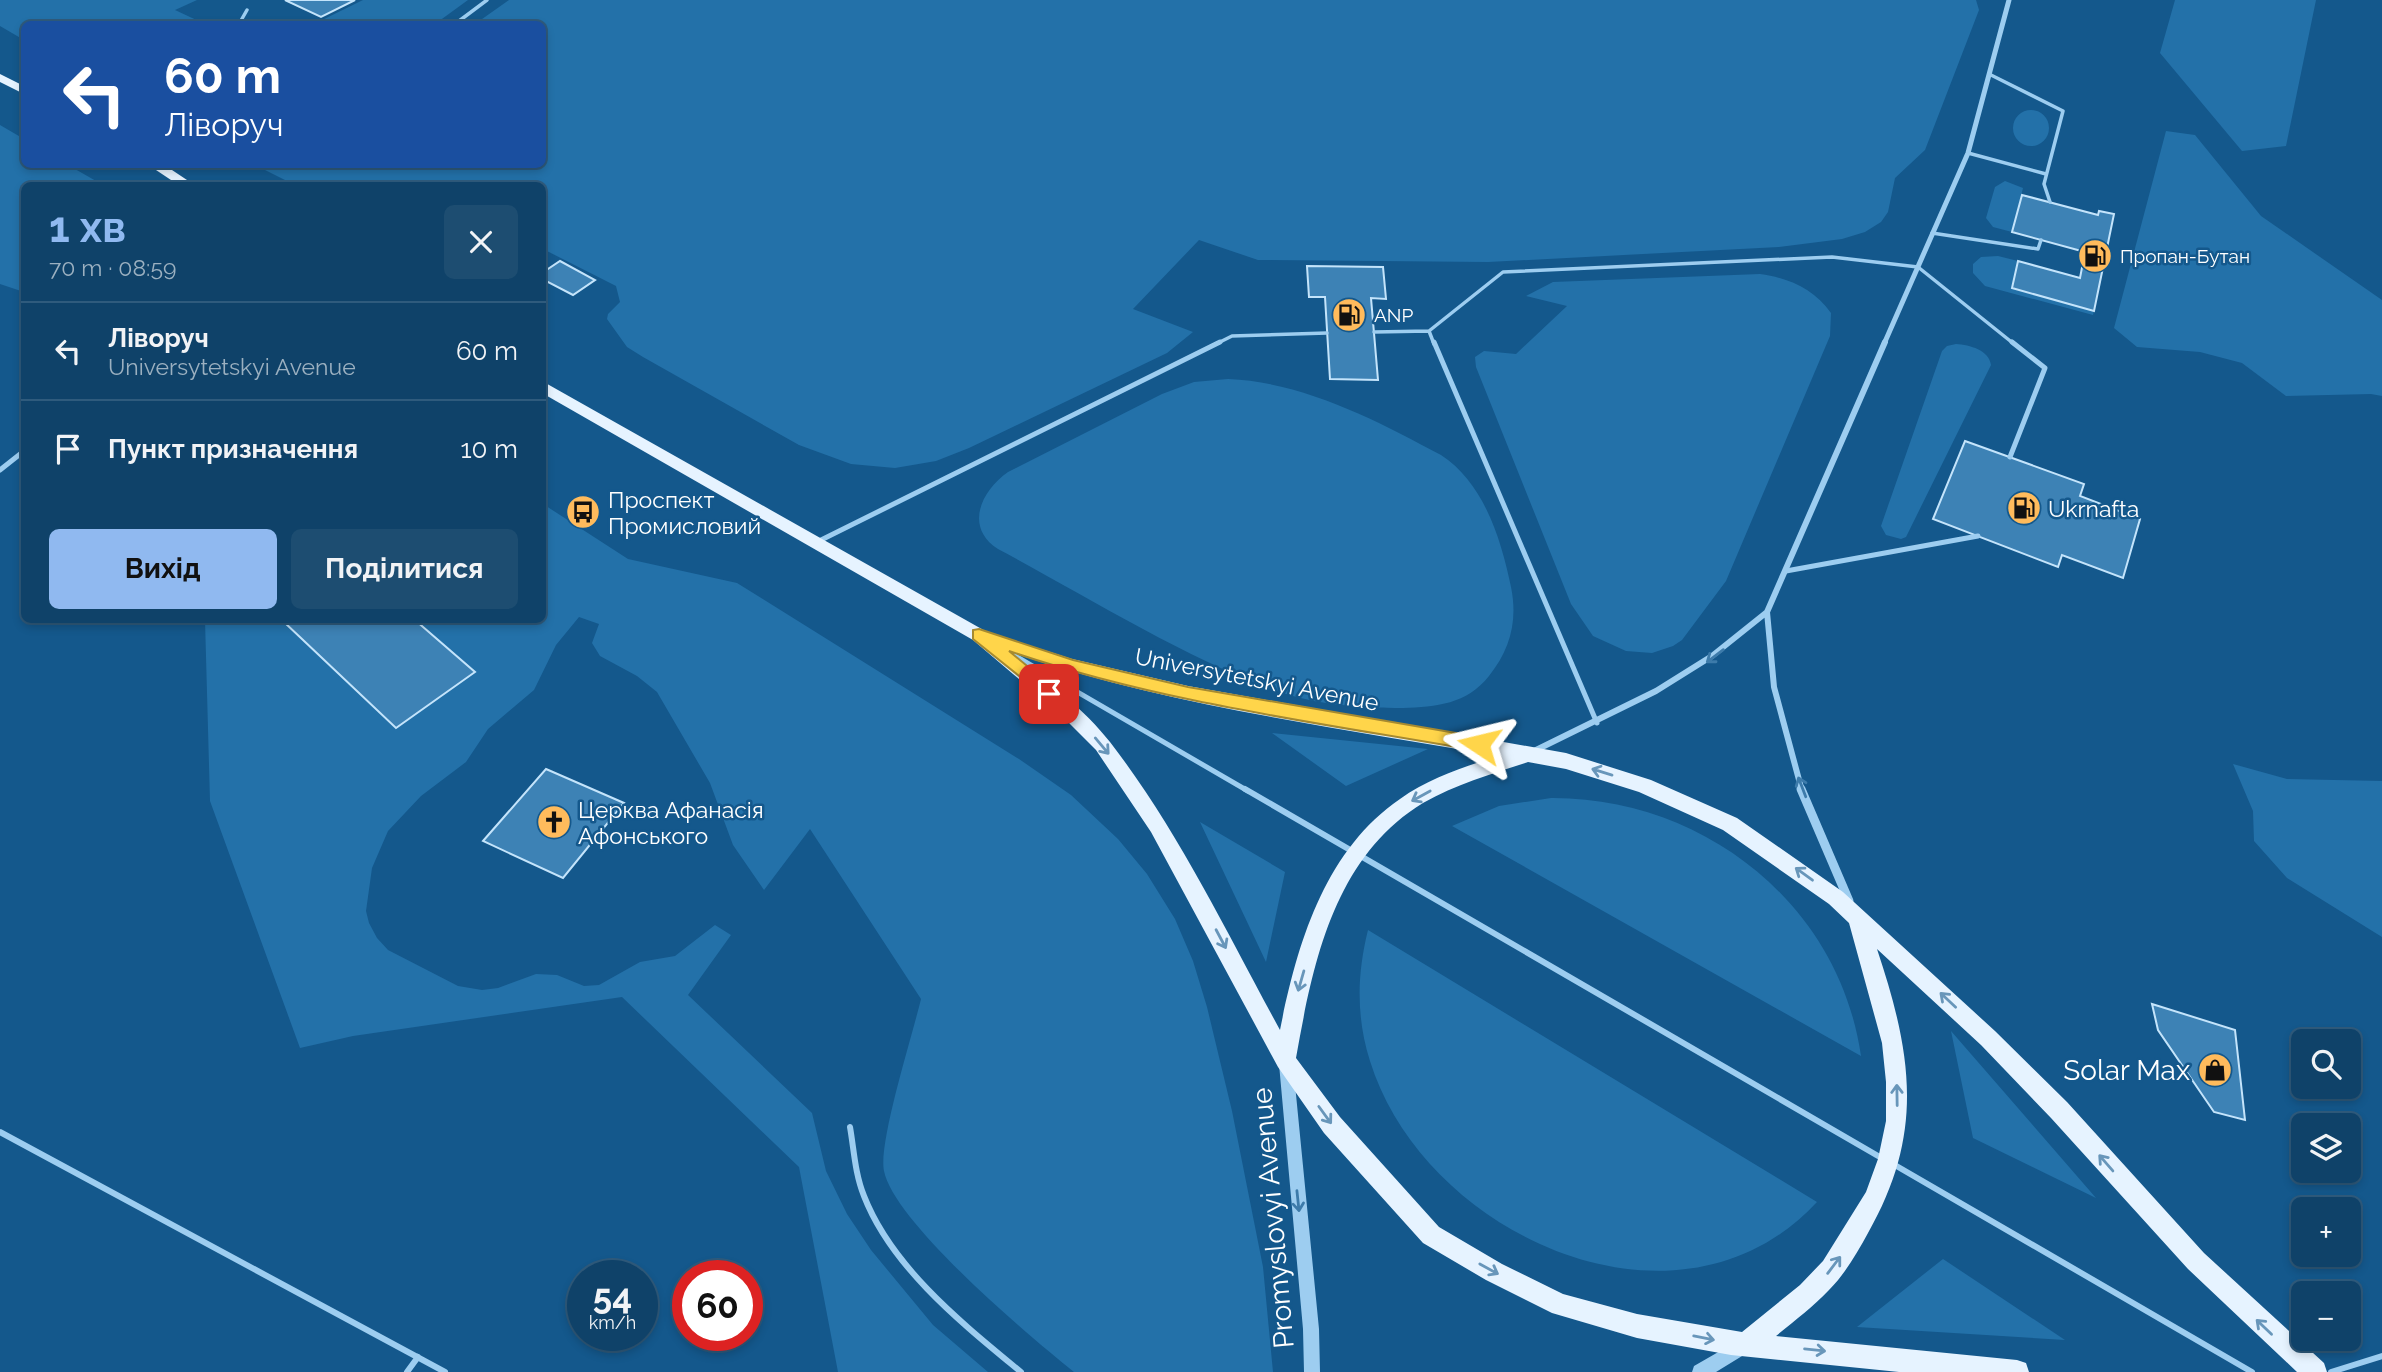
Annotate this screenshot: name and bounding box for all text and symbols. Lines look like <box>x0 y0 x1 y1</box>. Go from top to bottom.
text: 60 m <box>164 47 281 104</box>
icon: left <box>49 49 140 140</box>
text: Ліворуч <box>164 106 283 143</box>
text: 1 хв <box>49 203 126 252</box>
button: close <box>444 205 518 279</box>
fuel station icon: Пропан-Бутан <box>2076 237 2114 275</box>
place label: Пропан-Бутан <box>2120 245 2250 267</box>
text: 70 m · 08:59 <box>49 254 176 281</box>
fuel station icon: ANP <box>1330 296 1368 334</box>
place label: ANP <box>1374 304 1414 326</box>
text: Ліворуч <box>108 323 209 353</box>
icon: left <box>49 332 87 370</box>
text: 60 m <box>456 336 518 366</box>
text: Universytetskyi Avenue <box>108 353 356 380</box>
icon: arrive <box>49 430 87 468</box>
text: Пункт призначення <box>108 434 358 464</box>
text: 10 m <box>460 434 518 464</box>
place label: Проспект Промисловий <box>608 486 761 539</box>
fuel station icon: Ukrnafta <box>2005 489 2043 527</box>
bus stop icon: Проспект Промисловий <box>564 493 602 531</box>
place label: Ukrnafta <box>2048 495 2139 522</box>
button: Вихід <box>49 529 277 609</box>
button: Поділитися <box>291 529 518 609</box>
street label: Universytetskyi Avenue <box>1133 642 1381 716</box>
one-way arrow <box>1707 648 1725 663</box>
pin <box>1019 664 1079 724</box>
icon: arrive <box>1030 675 1068 713</box>
position arrow <box>1442 707 1516 781</box>
one-way arrow <box>1094 737 1110 755</box>
one-way arrow <box>1592 764 1614 777</box>
one-way arrow <box>1794 776 1807 798</box>
one-way arrow <box>1411 790 1432 803</box>
place label: Церква Афанасія Афонського <box>578 796 764 849</box>
church icon: Церква Афанасія Афонського <box>535 803 573 841</box>
one-way arrow <box>1795 867 1814 881</box>
one-way arrow <box>1214 929 1228 949</box>
one-way arrow <box>1294 969 1307 992</box>
one-way arrow <box>1940 992 1957 1009</box>
map controls <box>2291 1029 2361 1351</box>
button: search <box>2291 1029 2361 1099</box>
shop icon: Solar Max <box>2196 1051 2234 1089</box>
place label: Solar Max <box>2063 1054 2190 1087</box>
one-way arrow <box>1890 1084 1903 1107</box>
street label: Promyslovyi Avenue <box>1245 1086 1301 1350</box>
one-way arrow <box>1318 1105 1333 1124</box>
button: layers <box>2291 1113 2361 1183</box>
one-way arrow <box>2098 1154 2114 1172</box>
one-way arrow <box>1292 1189 1305 1212</box>
button: + <box>2291 1197 2361 1267</box>
one-way arrow <box>1826 1256 1841 1274</box>
speed limit sign: 60 <box>672 1260 763 1351</box>
one-way arrow <box>1479 1262 1499 1276</box>
text: 54 <box>593 1276 632 1317</box>
button: − <box>2291 1281 2361 1351</box>
text: km/h <box>589 1312 636 1333</box>
one-way arrow <box>2256 1318 2273 1335</box>
one-way arrow <box>1692 1332 1715 1346</box>
one-way arrow <box>1804 1344 1826 1357</box>

